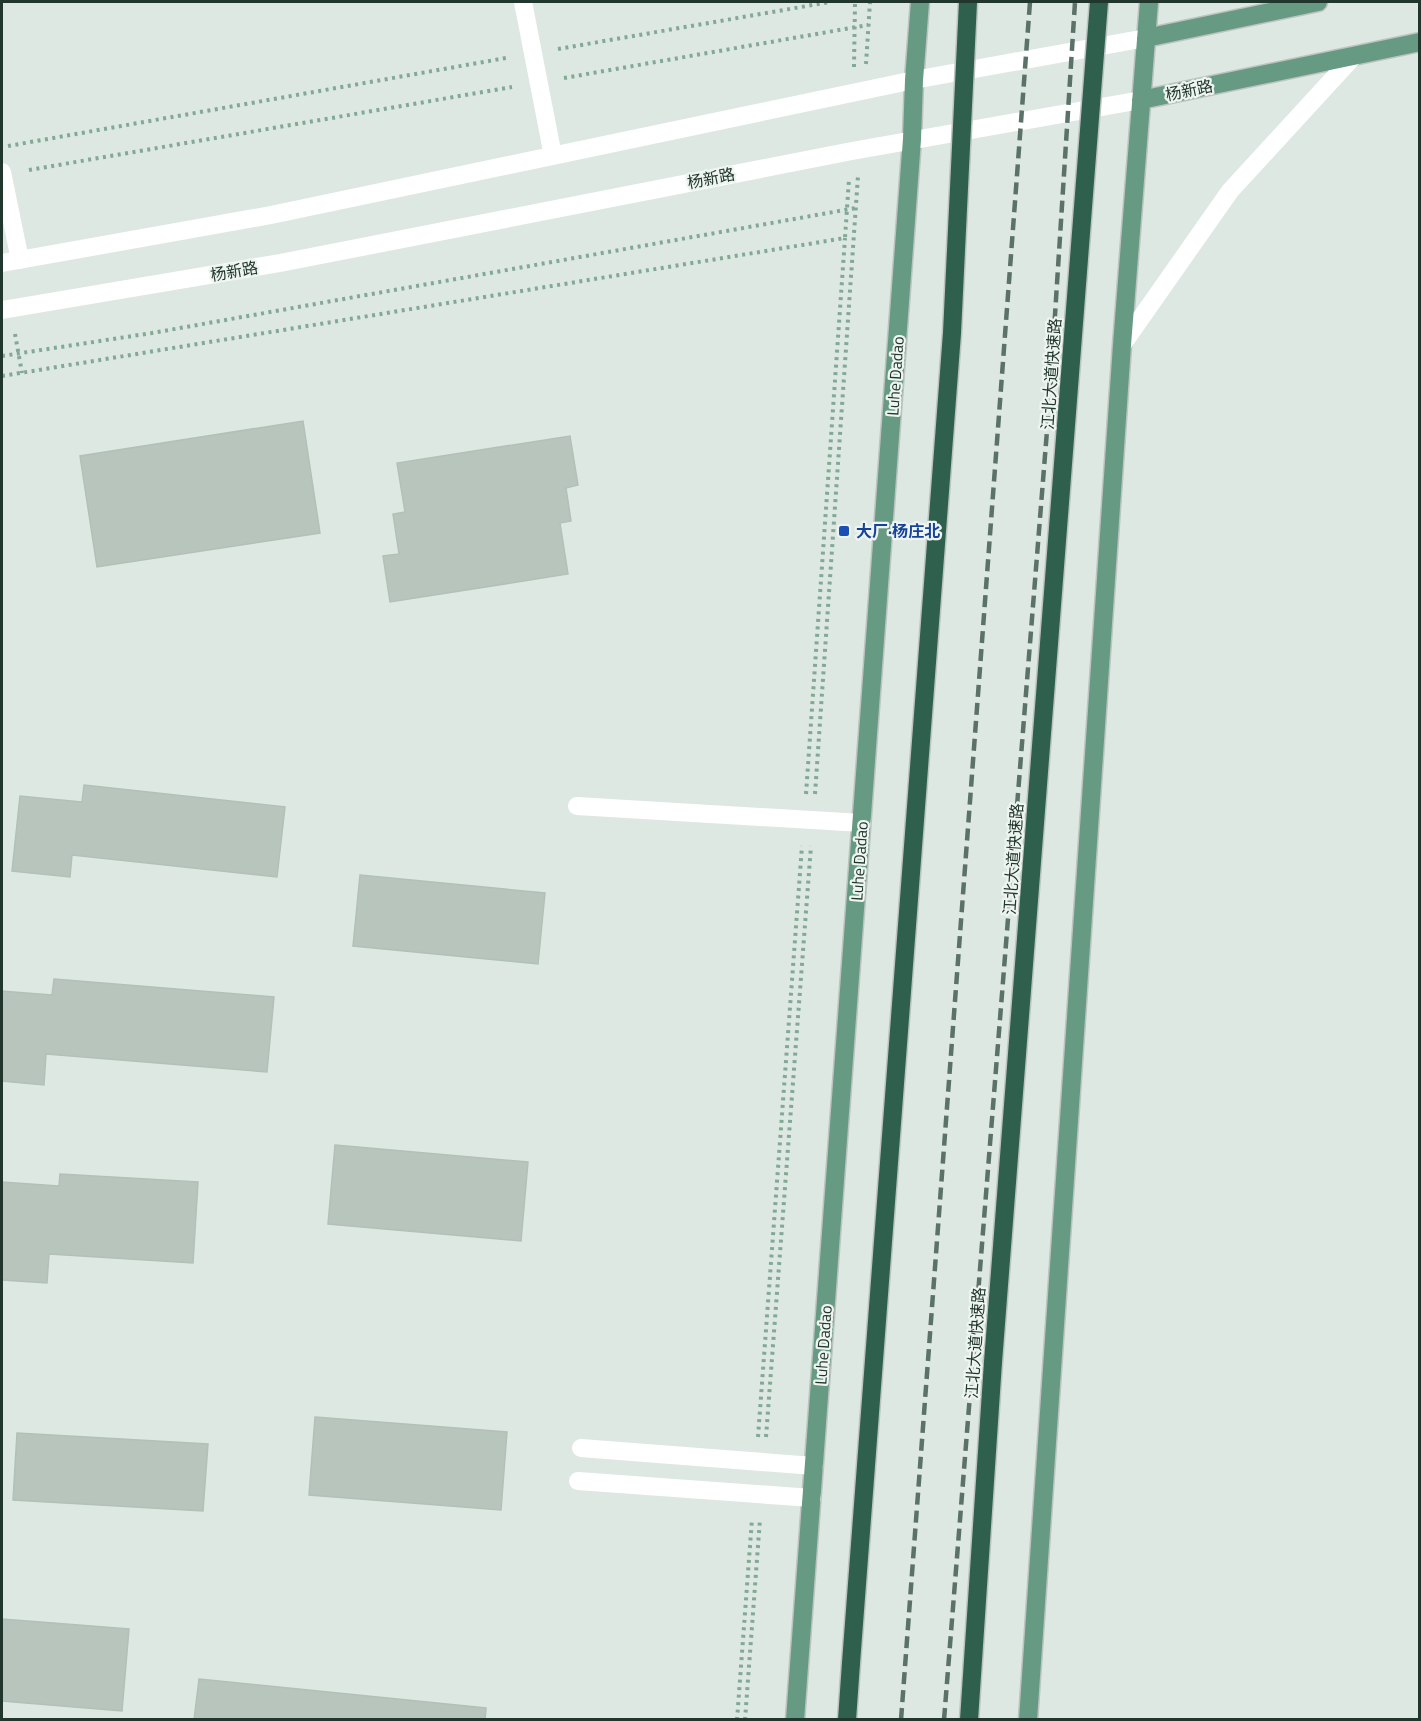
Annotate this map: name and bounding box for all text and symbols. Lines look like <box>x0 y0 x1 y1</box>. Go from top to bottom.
street label: 杨新路 <box>1163 73 1215 107</box>
street label: 杨新路 <box>685 162 737 194</box>
street label: 杨新路 <box>208 255 260 287</box>
street label: 江北大道快速路 <box>1035 317 1067 431</box>
street label: Luhe Dadao <box>880 335 910 417</box>
place label: 大厂·杨庄北 <box>856 519 940 543</box>
marker: 大厂·杨庄北 <box>837 524 851 538</box>
street label: 江北大道快速路 <box>997 802 1029 916</box>
street label: Luhe Dadao <box>844 820 874 902</box>
street label: 江北大道快速路 <box>959 1286 991 1400</box>
street label: Luhe Dadao <box>808 1304 838 1386</box>

